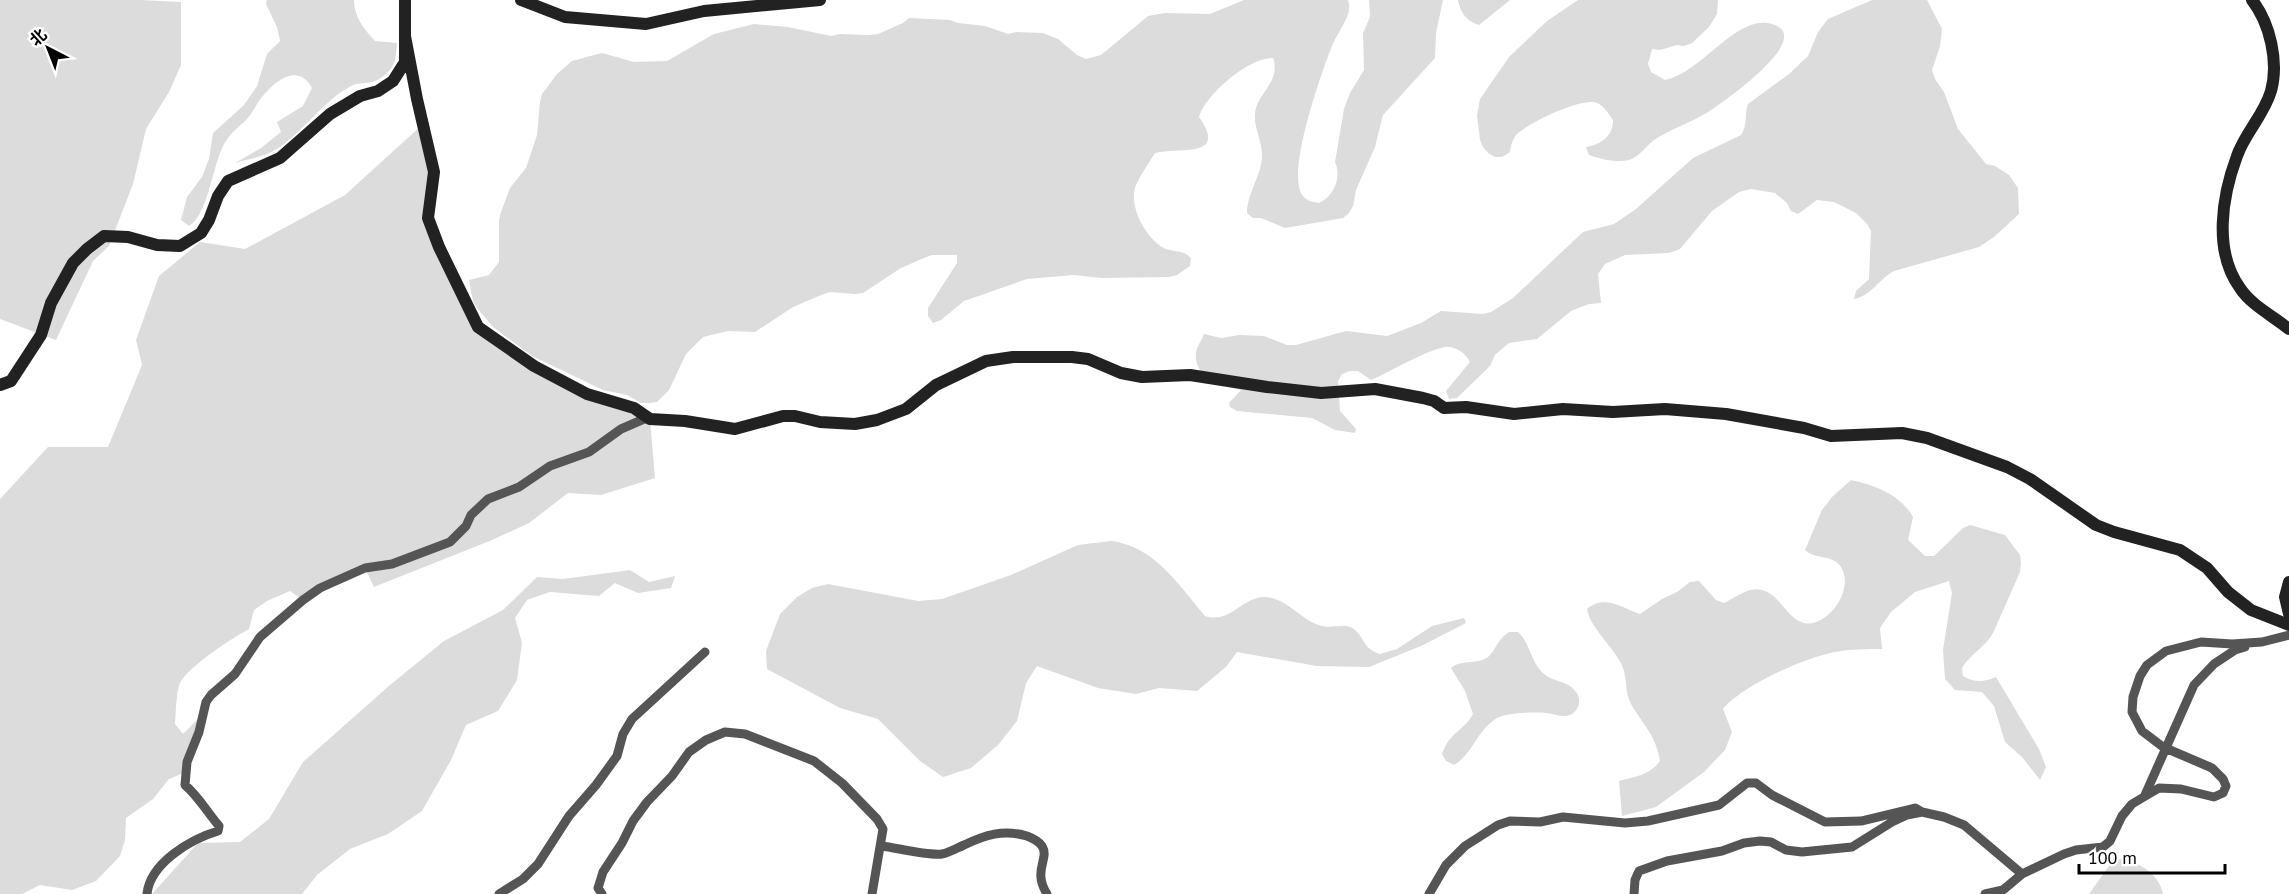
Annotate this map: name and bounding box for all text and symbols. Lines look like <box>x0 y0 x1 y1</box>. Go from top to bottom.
north arrow <box>18 18 78 78</box>
text: 北 <box>25 24 51 50</box>
scale bar <box>2079 837 2224 875</box>
text: 100 m <box>2088 846 2137 869</box>

